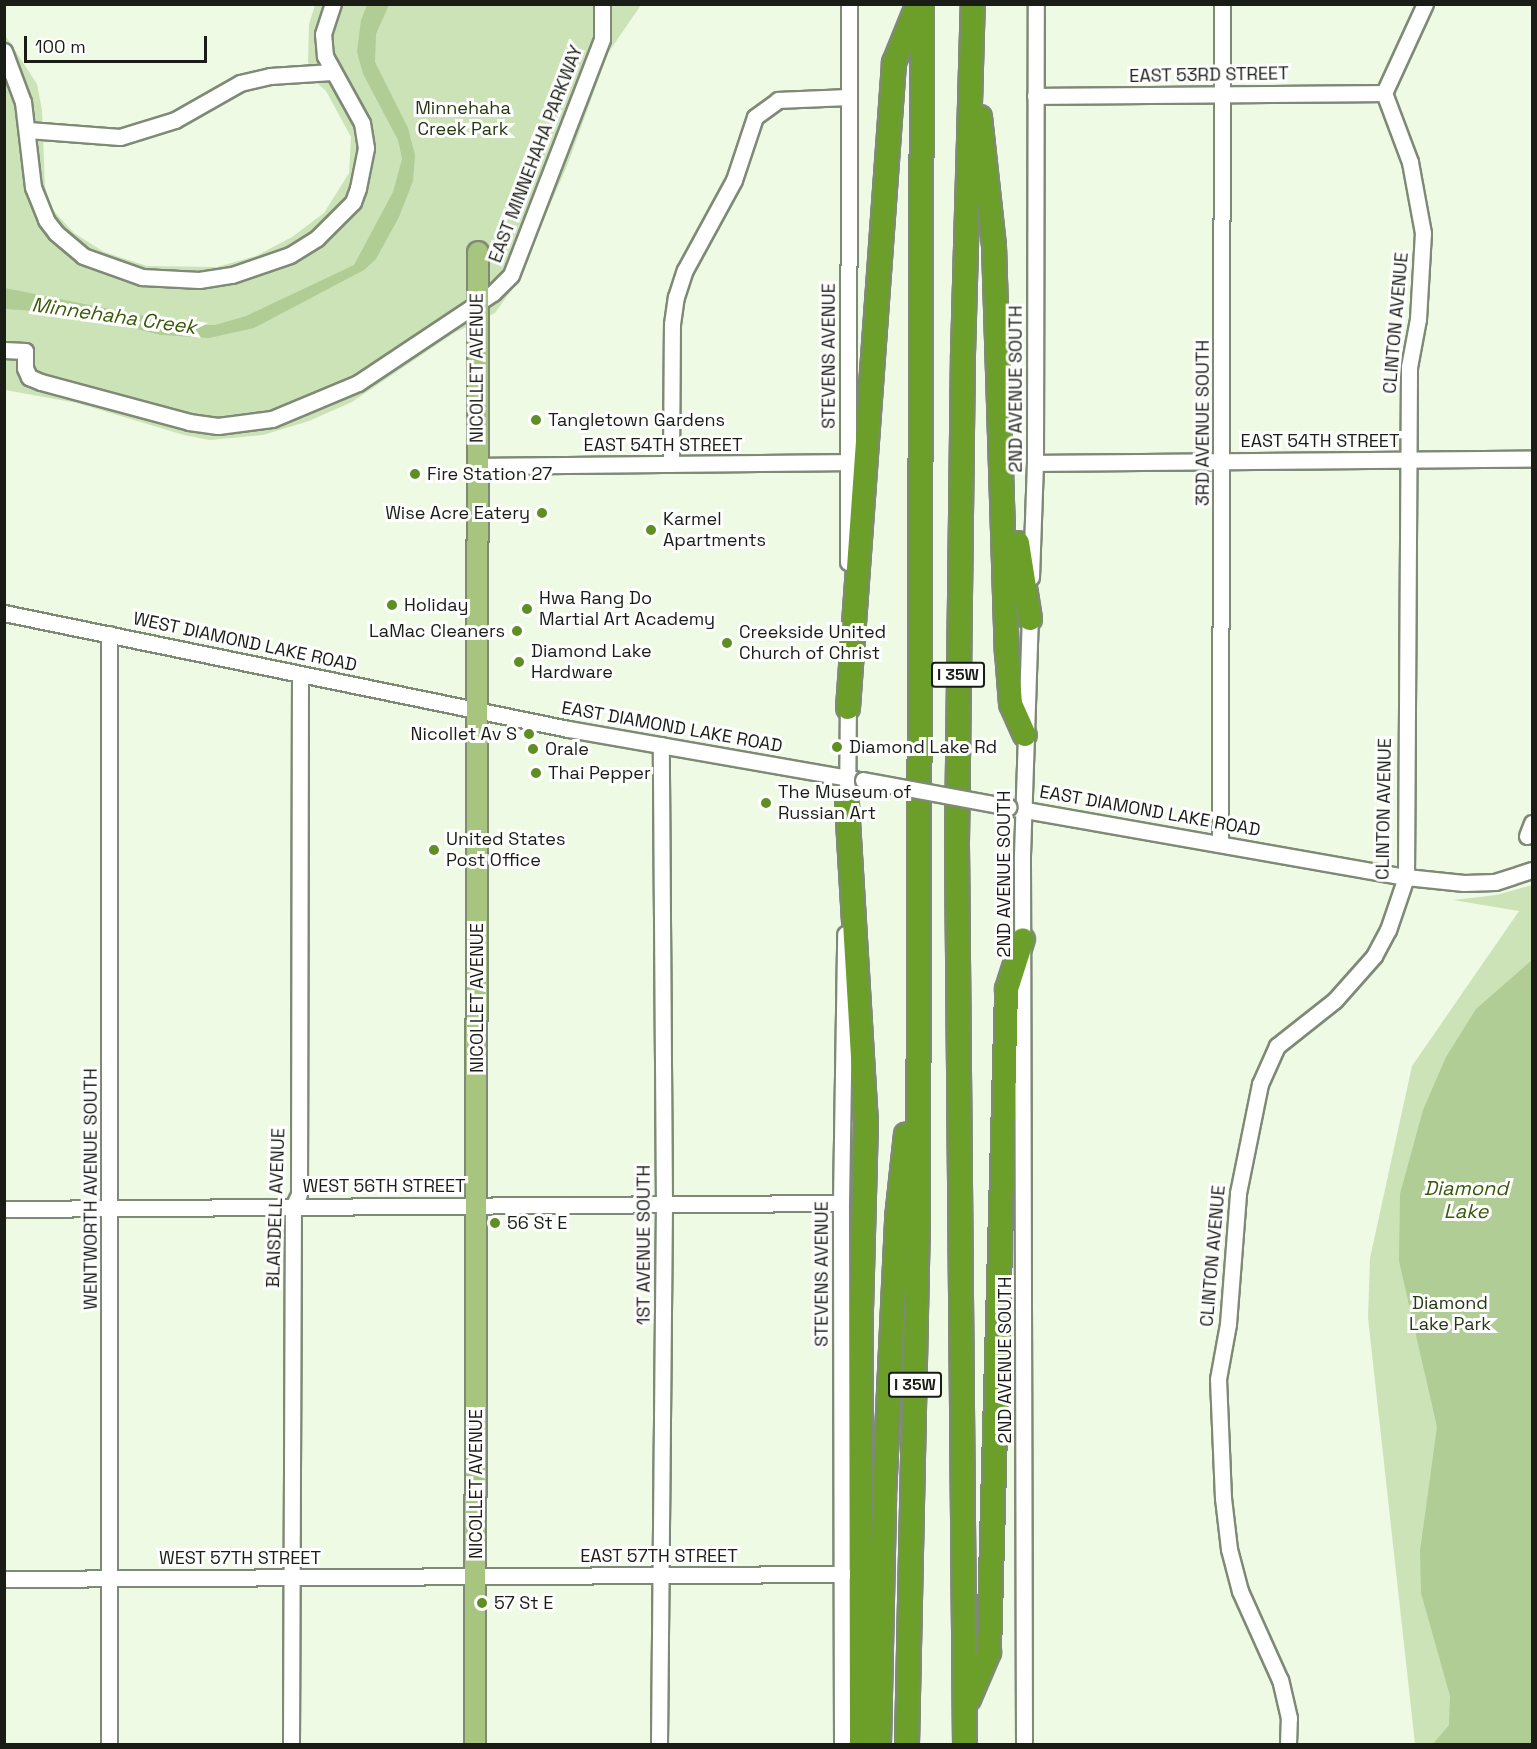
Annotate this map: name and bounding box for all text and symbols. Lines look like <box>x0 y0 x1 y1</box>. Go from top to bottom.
scale bar <box>27 24 210 62</box>
text: 100 m <box>35 35 86 58</box>
street label: EAST MINNEHAHA PARKWAY <box>484 42 588 266</box>
street label: EAST 53RD STREET <box>1129 63 1289 87</box>
park label: Minnehaha Creek Park <box>415 98 511 140</box>
street label: CLINTON AVENUE <box>1379 251 1413 395</box>
street label: STEVENS AVENUE <box>818 283 840 429</box>
water label: Minnehaha Creek <box>30 293 198 339</box>
street label: NICOLLET AVENUE <box>466 293 488 443</box>
street label: 2ND AVENUE SOUTH <box>1005 305 1027 473</box>
street label: 3RD AVENUE SOUTH <box>1192 340 1214 506</box>
place label: Tangletown Gardens <box>548 409 725 431</box>
marker: Tangletown Gardens <box>529 413 543 427</box>
street label: EAST 54TH STREET <box>1240 430 1400 452</box>
street label: EAST 54TH STREET <box>583 434 743 456</box>
place label: Fire Station 27 <box>427 463 552 485</box>
marker: Fire Station 27 <box>408 467 422 481</box>
place label: Wise Acre Eatery <box>385 502 530 524</box>
marker: Wise Acre Eatery <box>535 506 549 520</box>
place label: Karmel Apartments <box>663 509 766 552</box>
marker: Karmel Apartments <box>644 523 658 537</box>
place label: Hwa Rang Do Martial Art Academy <box>539 588 716 630</box>
place label: Holiday <box>404 594 468 616</box>
marker: Holiday <box>385 598 399 612</box>
marker: Hwa Rang Do Martial Art Academy <box>520 602 534 616</box>
street label: WEST DIAMOND LAKE ROAD <box>131 608 359 676</box>
place label: LaMac Cleaners <box>369 620 505 642</box>
place label: Creekside United Church of Christ <box>739 622 886 664</box>
marker: LaMac Cleaners <box>510 624 524 638</box>
marker: Creekside United Church of Christ <box>720 636 734 650</box>
place label: Diamond Lake Hardware <box>531 641 652 684</box>
marker: Diamond Lake Hardware <box>512 655 526 669</box>
road number: I 35W <box>931 662 985 688</box>
street label: EAST DIAMOND LAKE ROAD <box>560 697 784 757</box>
place label: Nicollet Av S <box>410 723 517 745</box>
marker: Nicollet Av S <box>522 727 536 741</box>
place label: Diamond Lake Rd <box>849 736 997 758</box>
place label: Orale <box>545 738 589 760</box>
street label: CLINTON AVENUE <box>1372 738 1396 880</box>
marker: Diamond Lake Rd <box>830 740 844 754</box>
marker: Orale <box>526 742 540 756</box>
place label: Thai Pepper <box>548 762 651 784</box>
marker: Thai Pepper <box>529 766 543 780</box>
street label: EAST DIAMOND LAKE ROAD <box>1038 781 1262 841</box>
place label: The Museum of Russian Art <box>778 782 911 824</box>
street label: 2ND AVENUE SOUTH <box>993 790 1015 958</box>
marker: The Museum of Russian Art <box>759 796 773 810</box>
place label: United States Post Office <box>446 829 565 872</box>
marker: United States Post Office <box>427 843 441 857</box>
street label: NICOLLET AVENUE <box>466 923 488 1073</box>
street label: WENTWORTH AVENUE SOUTH <box>80 1068 102 1310</box>
street label: BLAISDELL AVENUE <box>262 1127 290 1289</box>
street label: 1ST AVENUE SOUTH <box>633 1164 655 1326</box>
street label: WEST 56TH STREET <box>302 1175 466 1197</box>
water label: Diamond Lake <box>1424 1176 1508 1223</box>
street label: CLINTON AVENUE <box>1196 1184 1230 1328</box>
street label: STEVENS AVENUE <box>811 1201 833 1347</box>
place label: 56 St E <box>507 1212 567 1234</box>
marker: 56 St E <box>488 1216 502 1230</box>
street label: 2ND AVENUE SOUTH <box>994 1276 1016 1444</box>
park label: Diamond Lake Park <box>1409 1293 1491 1336</box>
road number: I 35W <box>888 1372 942 1398</box>
street label: NICOLLET AVENUE <box>465 1409 487 1559</box>
street label: EAST 57TH STREET <box>580 1545 738 1567</box>
street label: WEST 57TH STREET <box>159 1547 321 1569</box>
place label: 57 St E <box>494 1592 553 1614</box>
marker: 57 St E <box>475 1596 489 1610</box>

